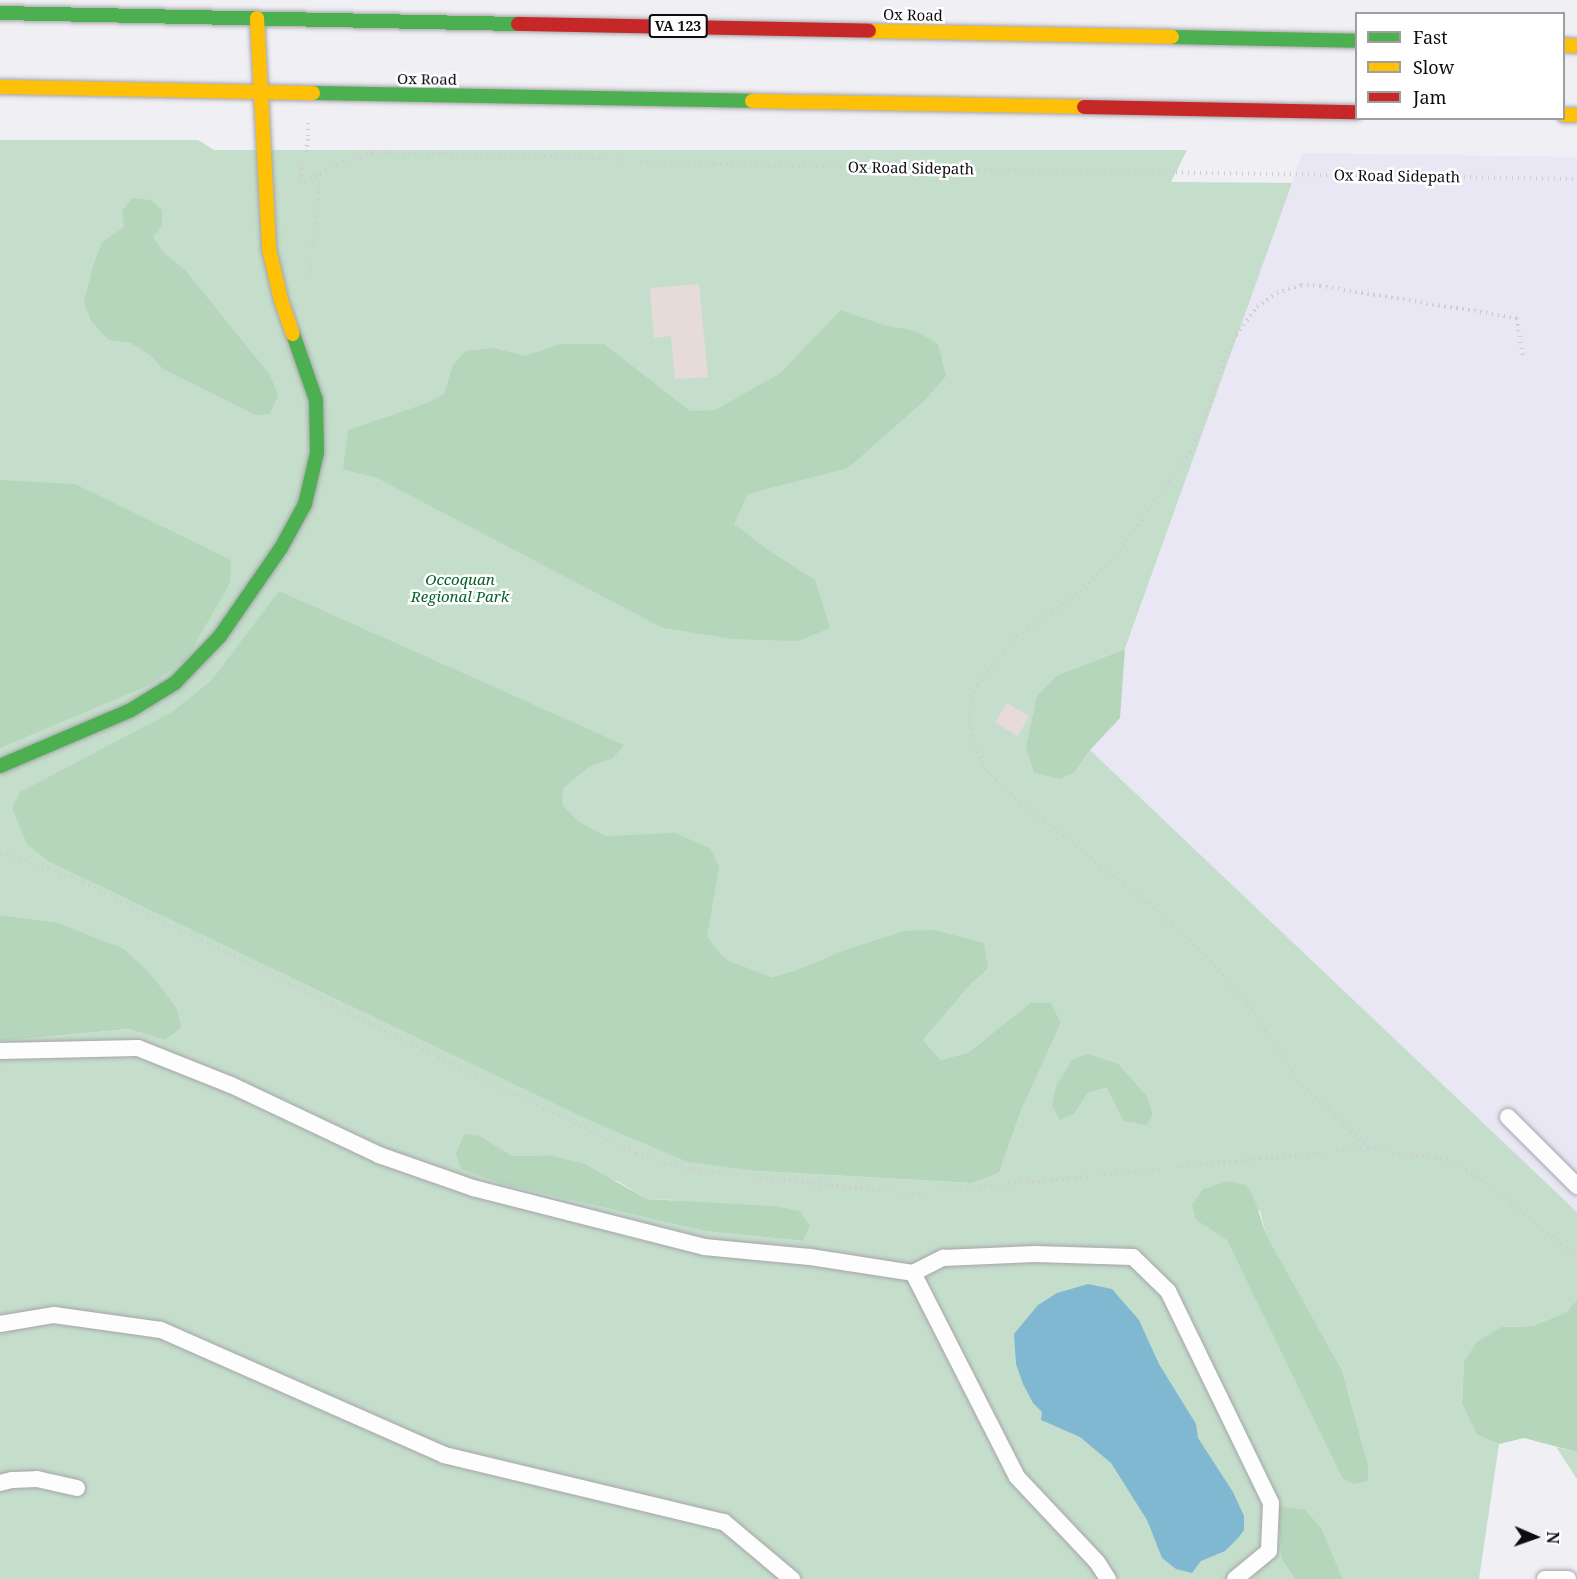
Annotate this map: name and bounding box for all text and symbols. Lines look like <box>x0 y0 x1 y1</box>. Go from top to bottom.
street label: Ox Road <box>883 5 943 25</box>
legend <box>1355 12 1565 120</box>
road number: VA 123 <box>648 15 708 37</box>
text: Fast <box>1413 25 1448 49</box>
text: Slow <box>1413 55 1454 79</box>
street label: Ox Road <box>397 69 457 89</box>
text: Jam <box>1413 85 1447 109</box>
street label: Ox Road Sidepath <box>848 158 974 178</box>
street label: Ox Road Sidepath <box>1334 166 1460 186</box>
park label: Occoquan Regional Park <box>411 570 509 605</box>
north arrow <box>1505 1507 1565 1567</box>
text: N <box>1542 1531 1564 1544</box>

